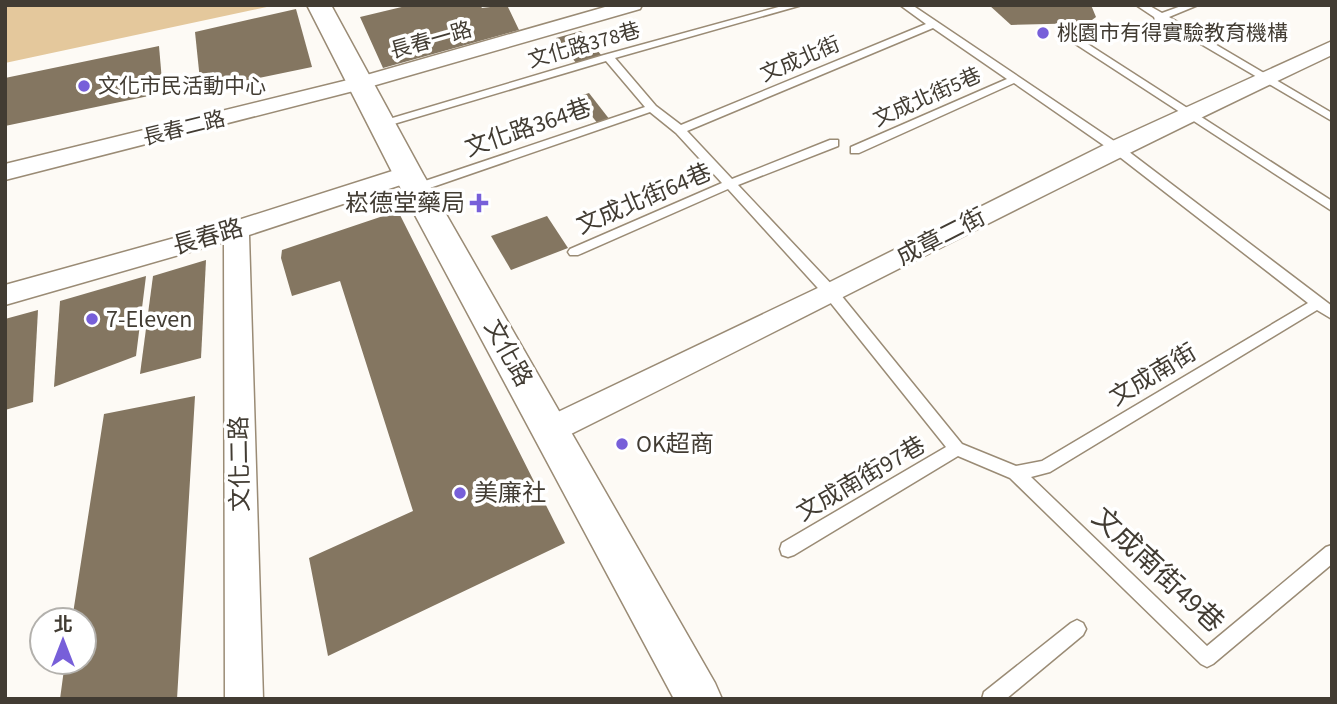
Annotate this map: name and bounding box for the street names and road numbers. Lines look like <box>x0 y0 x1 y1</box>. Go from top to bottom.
street label: 長春一路 <box>386 14 476 66</box>
street label: 文化路378巷 <box>524 15 644 75</box>
street label: 文成北街 <box>755 29 845 89</box>
street label: 文成北街5巷 <box>868 60 986 134</box>
street label: 文化路364巷 <box>460 90 596 166</box>
street label: 長春二路 <box>140 103 228 153</box>
street label: 文成北街64巷 <box>571 155 717 243</box>
street label: 成章二街 <box>890 200 992 274</box>
street label: 長春路 <box>169 210 247 264</box>
street label: 文化路 <box>475 313 541 393</box>
street label: 文成南街 <box>1103 335 1203 415</box>
street label: 文化二路 <box>222 416 258 512</box>
street label: 文成南街97巷 <box>790 428 932 530</box>
street label: 文成南街49巷 <box>1083 498 1233 642</box>

